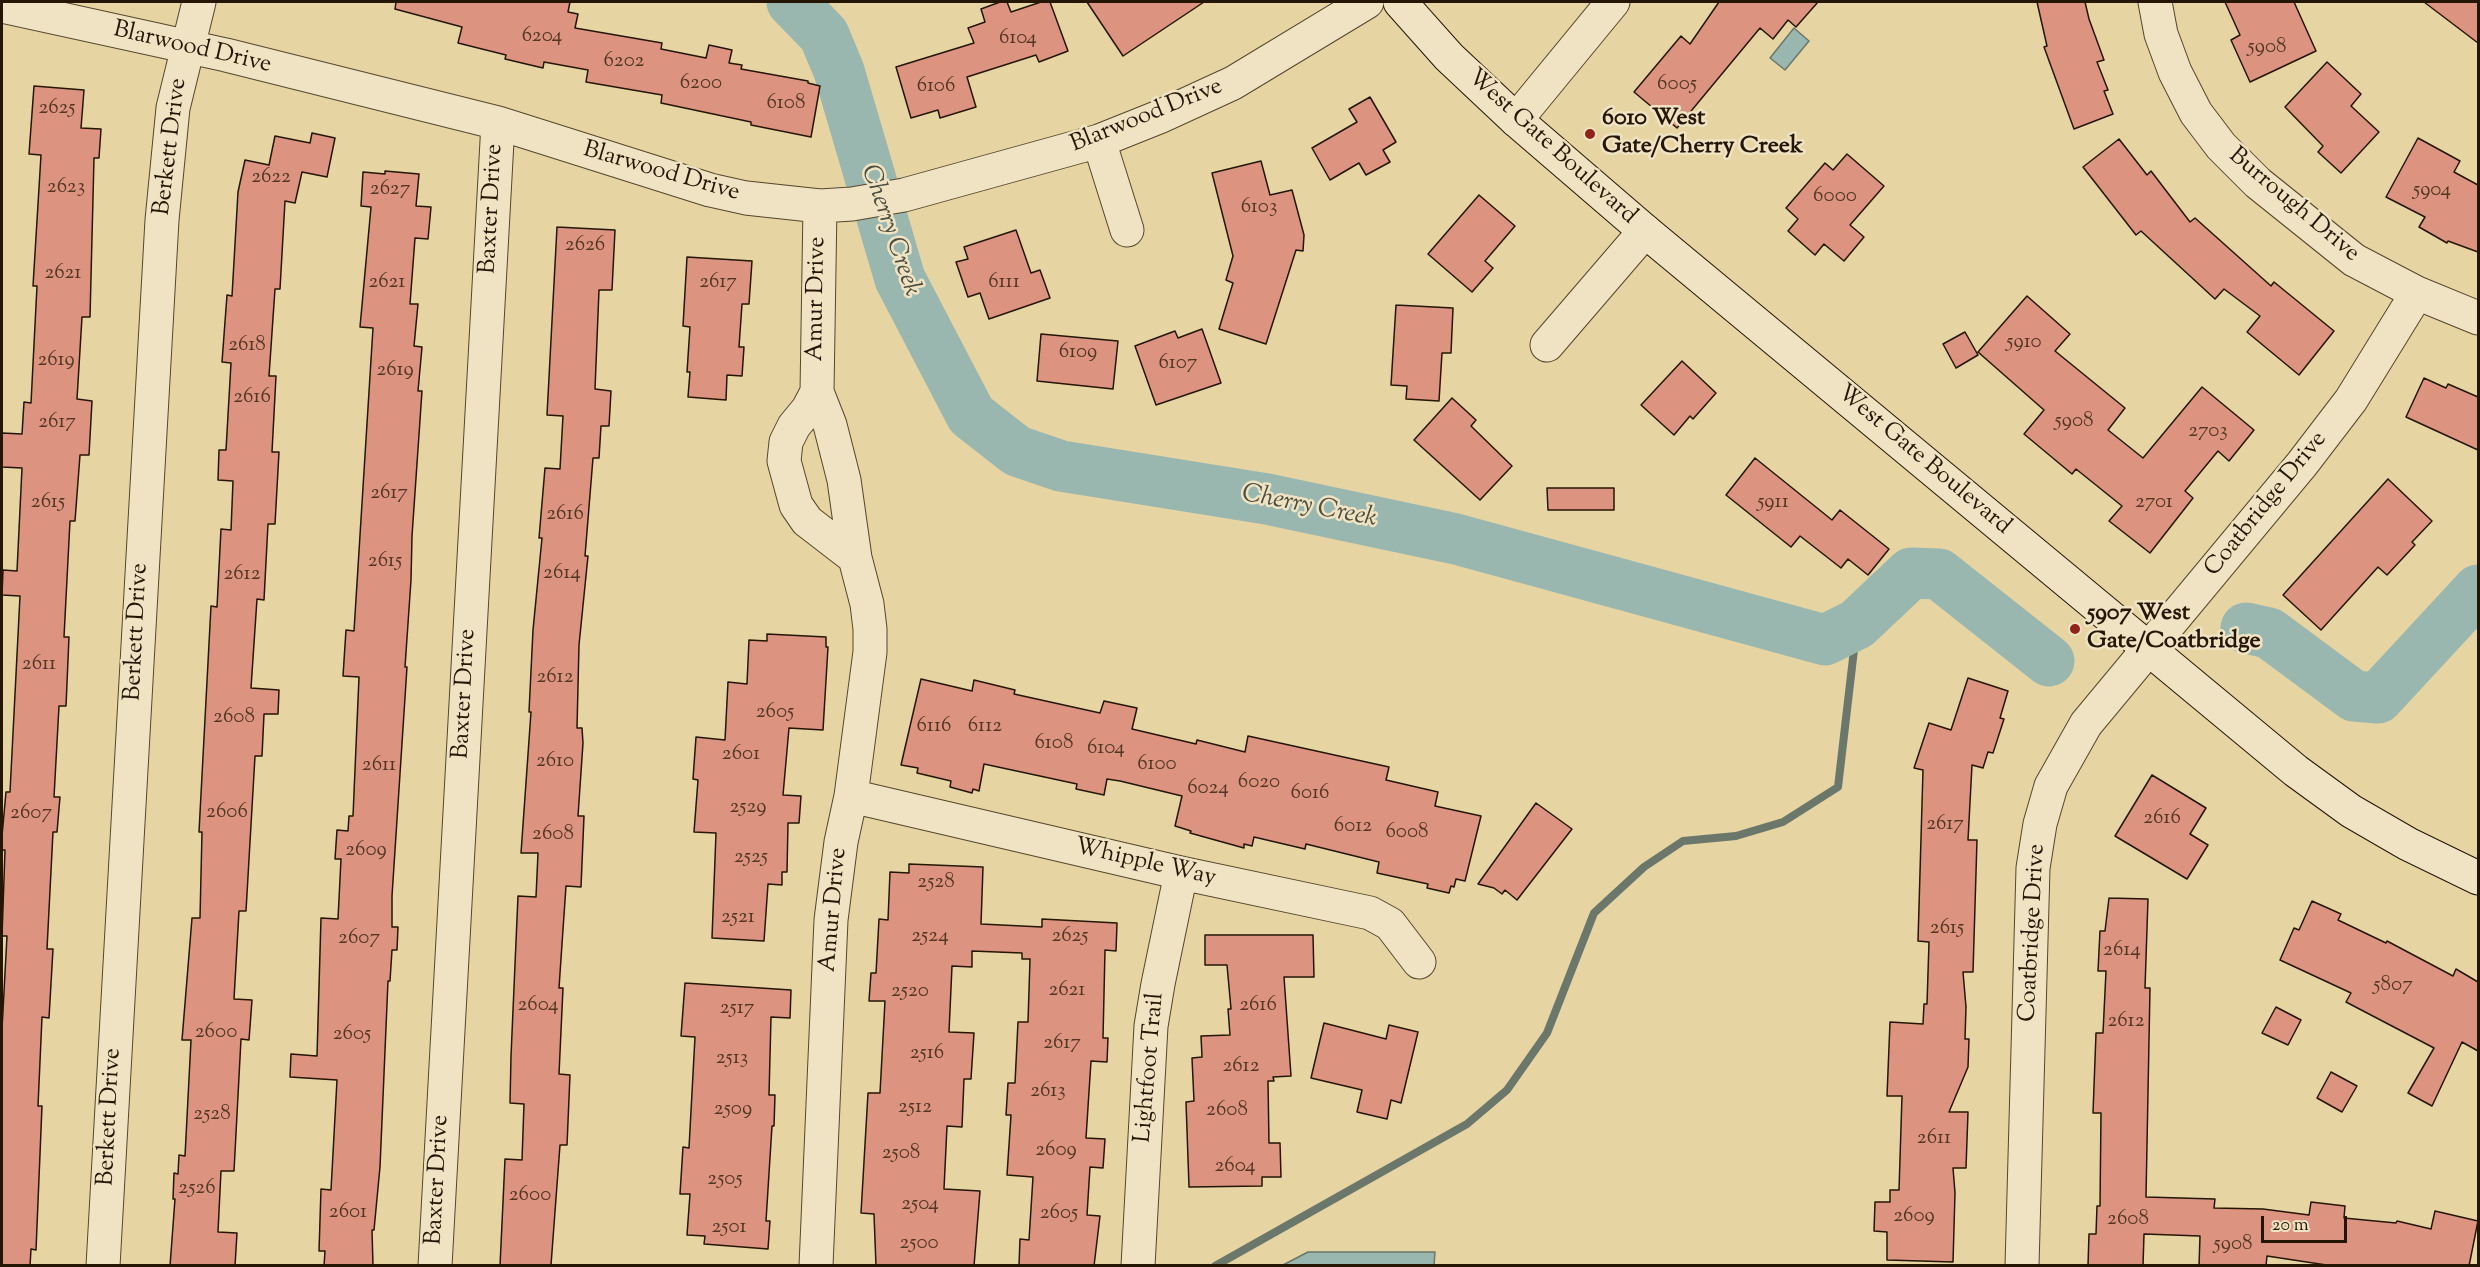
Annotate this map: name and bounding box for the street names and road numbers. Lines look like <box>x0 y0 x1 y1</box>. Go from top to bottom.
street label: Blarwood Drive <box>110 17 274 81</box>
street label: West Gate Boulevard <box>1460 64 1642 232</box>
street label: Blarwood Drive <box>1067 73 1227 161</box>
street label: Berkett Drive <box>149 77 195 217</box>
street label: Blarwood Drive <box>579 137 743 209</box>
street label: Baxter Drive <box>475 143 511 275</box>
street label: Burrough Drive <box>2221 143 2365 269</box>
street label: Amur Drive <box>803 236 833 362</box>
street label: West Gate Boulevard <box>1830 380 2016 542</box>
street label: Coatbridge Drive <box>2200 427 2334 583</box>
street label: Berkett Drive <box>120 562 156 702</box>
street label: Baxter Drive <box>448 628 484 760</box>
street label: Whipple Way <box>1071 834 1219 894</box>
street label: Coatbridge Drive <box>2015 843 2053 1023</box>
street label: Amur Drive <box>815 847 855 973</box>
street label: Lightfoot Trail <box>1130 992 1172 1144</box>
street label: Berkett Drive <box>93 1047 129 1187</box>
street label: Baxter Drive <box>421 1114 457 1246</box>

